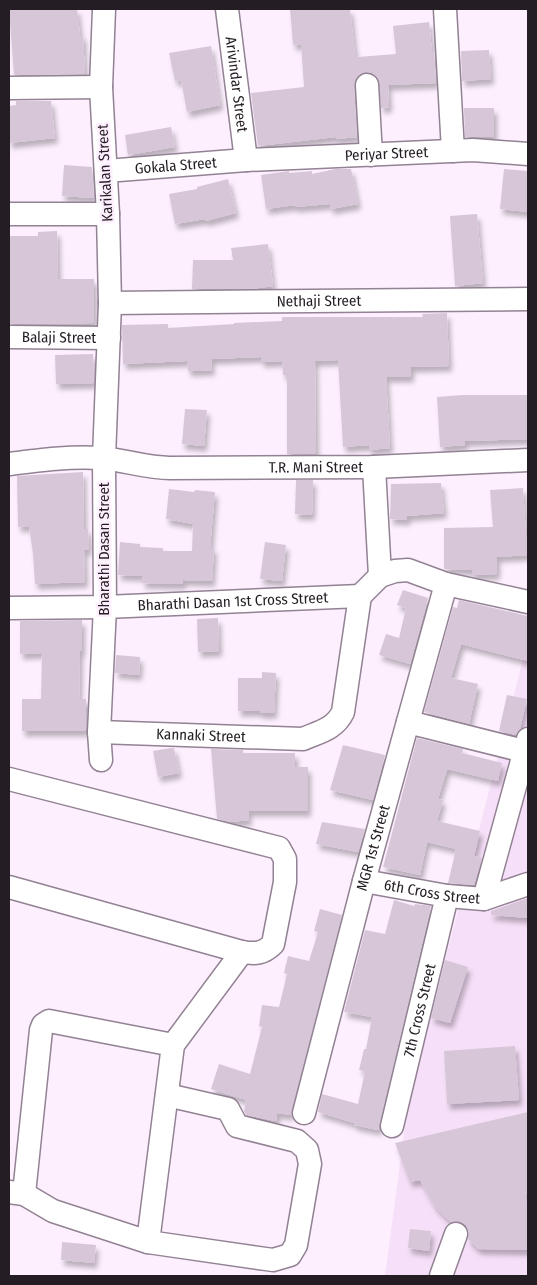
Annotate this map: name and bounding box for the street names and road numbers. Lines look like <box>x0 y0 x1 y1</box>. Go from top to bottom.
street label: Arivindar Street <box>222 35 251 133</box>
street label: Karikalan Street <box>93 124 117 222</box>
street label: Periyar Street <box>344 143 429 165</box>
street label: Gokala Street <box>134 153 218 178</box>
street label: Nethaji Street <box>277 292 361 310</box>
street label: Balaji Street <box>22 328 96 347</box>
street label: T.R. Mani Street <box>269 458 363 477</box>
street label: Bharathi Dasan Street <box>95 482 113 616</box>
street label: Bharathi Dasan 1st Cross Street <box>137 588 329 615</box>
street label: Kannaki Street <box>156 725 246 746</box>
street label: MGR 1st Street <box>353 803 394 893</box>
street label: 6th Cross Street <box>383 876 481 908</box>
street label: 7th Cross Street <box>400 962 440 1059</box>

